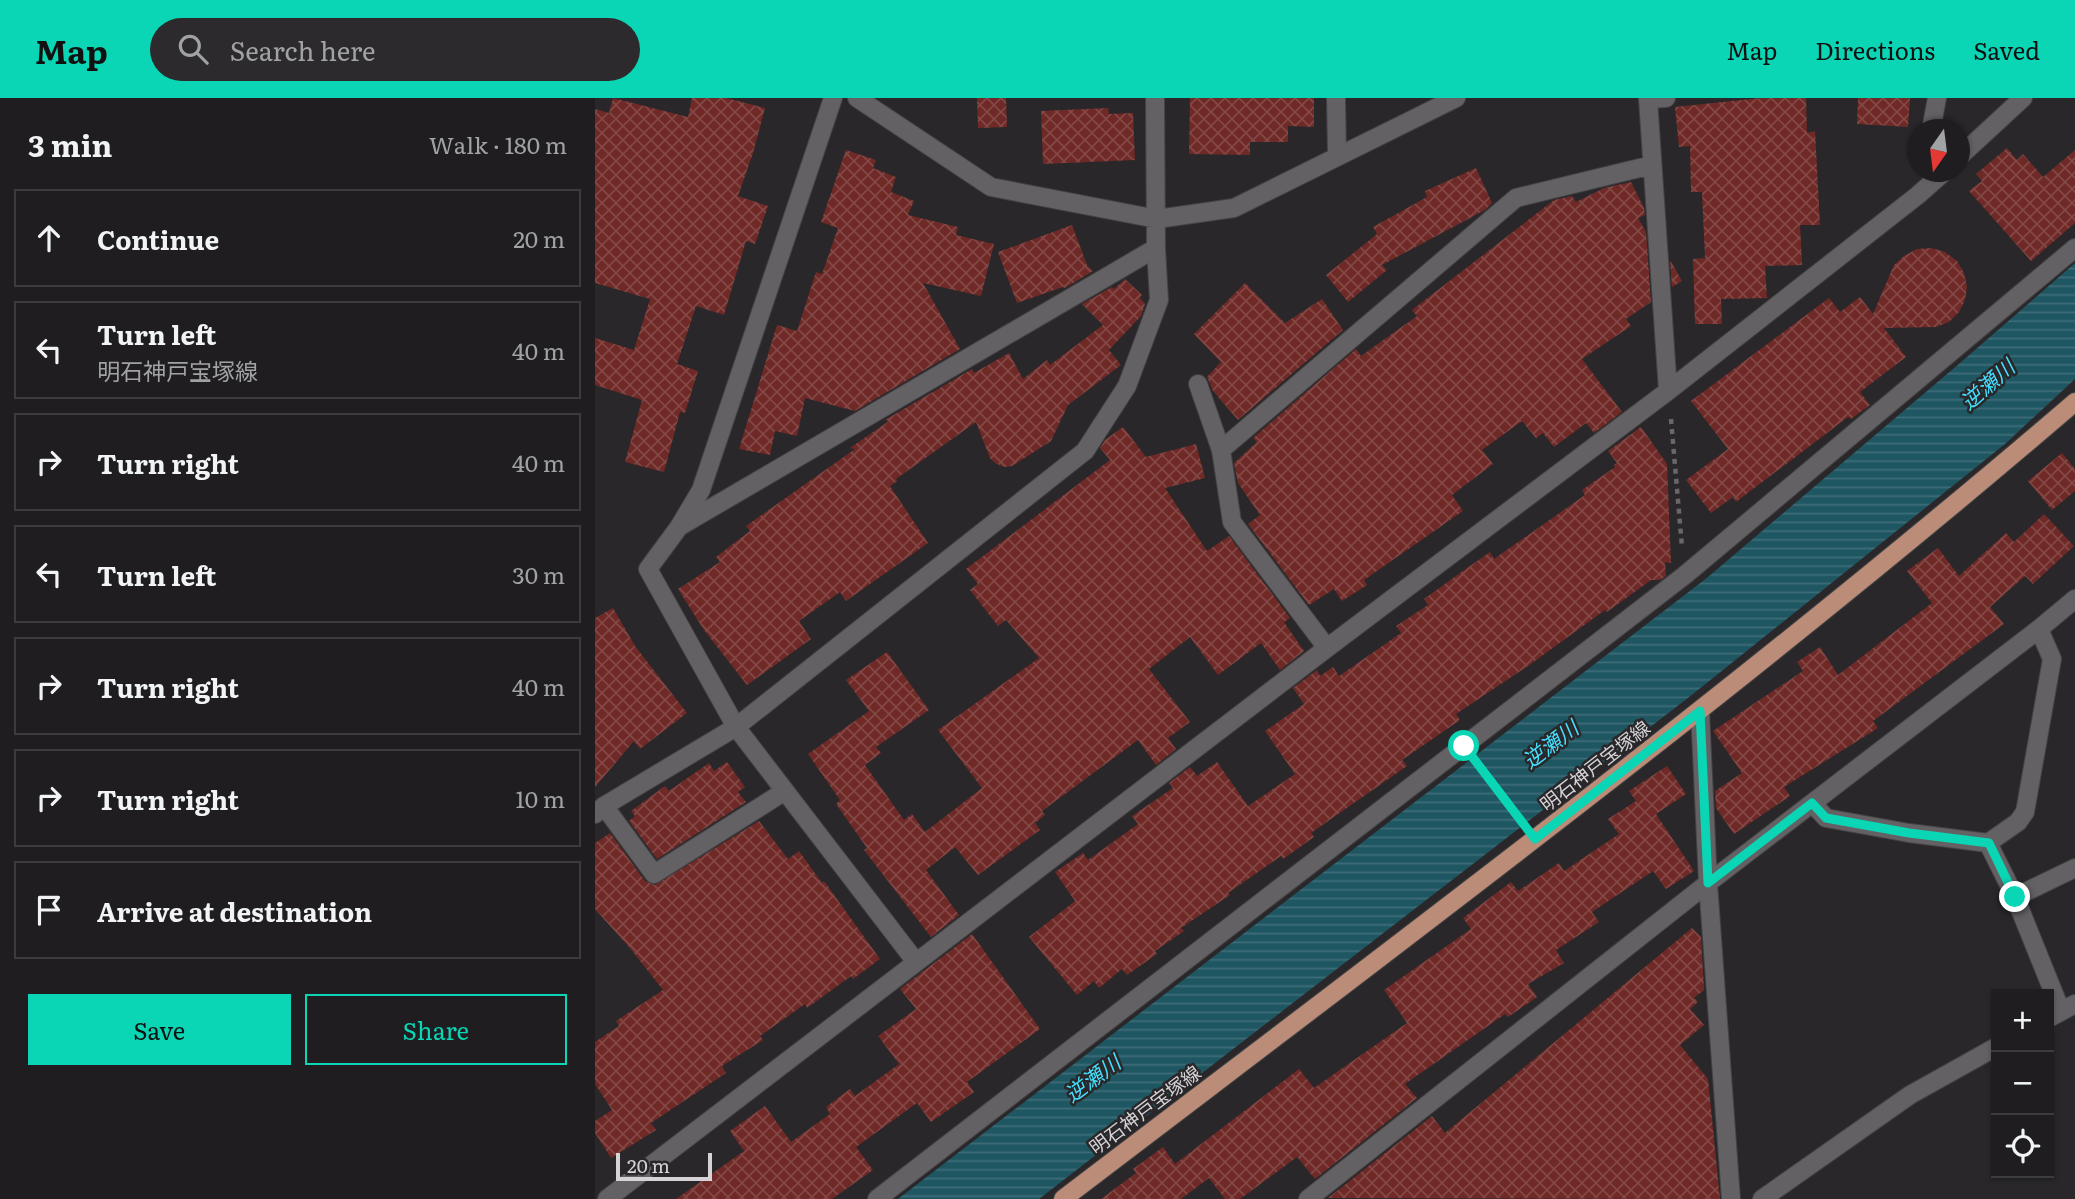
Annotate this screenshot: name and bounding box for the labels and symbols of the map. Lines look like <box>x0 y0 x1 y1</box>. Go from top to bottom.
north arrow <box>1907 119 1970 182</box>
water label: 逆瀬川 <box>1952 349 2022 415</box>
water label: 逆瀬川 <box>1515 710 1586 774</box>
street label: 明石神戸宝塚線 <box>1533 713 1655 817</box>
route start <box>1448 730 1479 761</box>
route end <box>1999 881 2030 912</box>
water label: 逆瀬川 <box>1057 1045 1128 1108</box>
street label: 明石神戸宝塚線 <box>1083 1058 1206 1160</box>
scale bar <box>616 1150 712 1182</box>

